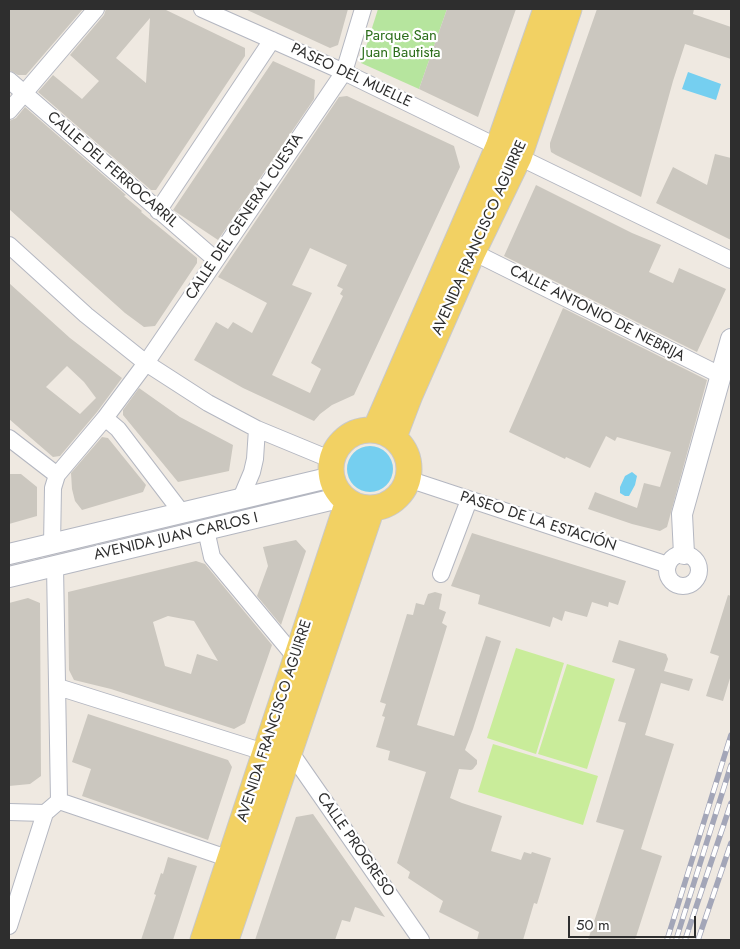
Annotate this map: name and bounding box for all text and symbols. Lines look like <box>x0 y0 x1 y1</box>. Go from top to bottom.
park label: Parque San Juan Bautista <box>362 27 440 62</box>
street label: PASEO DEL MUELLE <box>288 40 414 112</box>
street label: CALLE DEL FERROCARRIL <box>43 108 181 232</box>
street label: CALLE DEL GENERAL CUESTA <box>183 130 307 304</box>
street label: AVENIDA FRANCISCO AGUIRRE <box>429 138 531 338</box>
street label: CALLE ANTONIO DE NEBRIJA <box>506 262 688 366</box>
street label: PASEO DE LA ESTACIÓN <box>458 488 618 556</box>
street label: AVENIDA JUAN CARLOS I <box>92 509 260 565</box>
street label: AVENIDA FRANCISCO AGUIRRE <box>234 618 316 824</box>
street label: CALLE PROGRESO <box>312 789 398 901</box>
scale bar <box>570 906 698 938</box>
text: 50 m <box>576 914 610 936</box>

